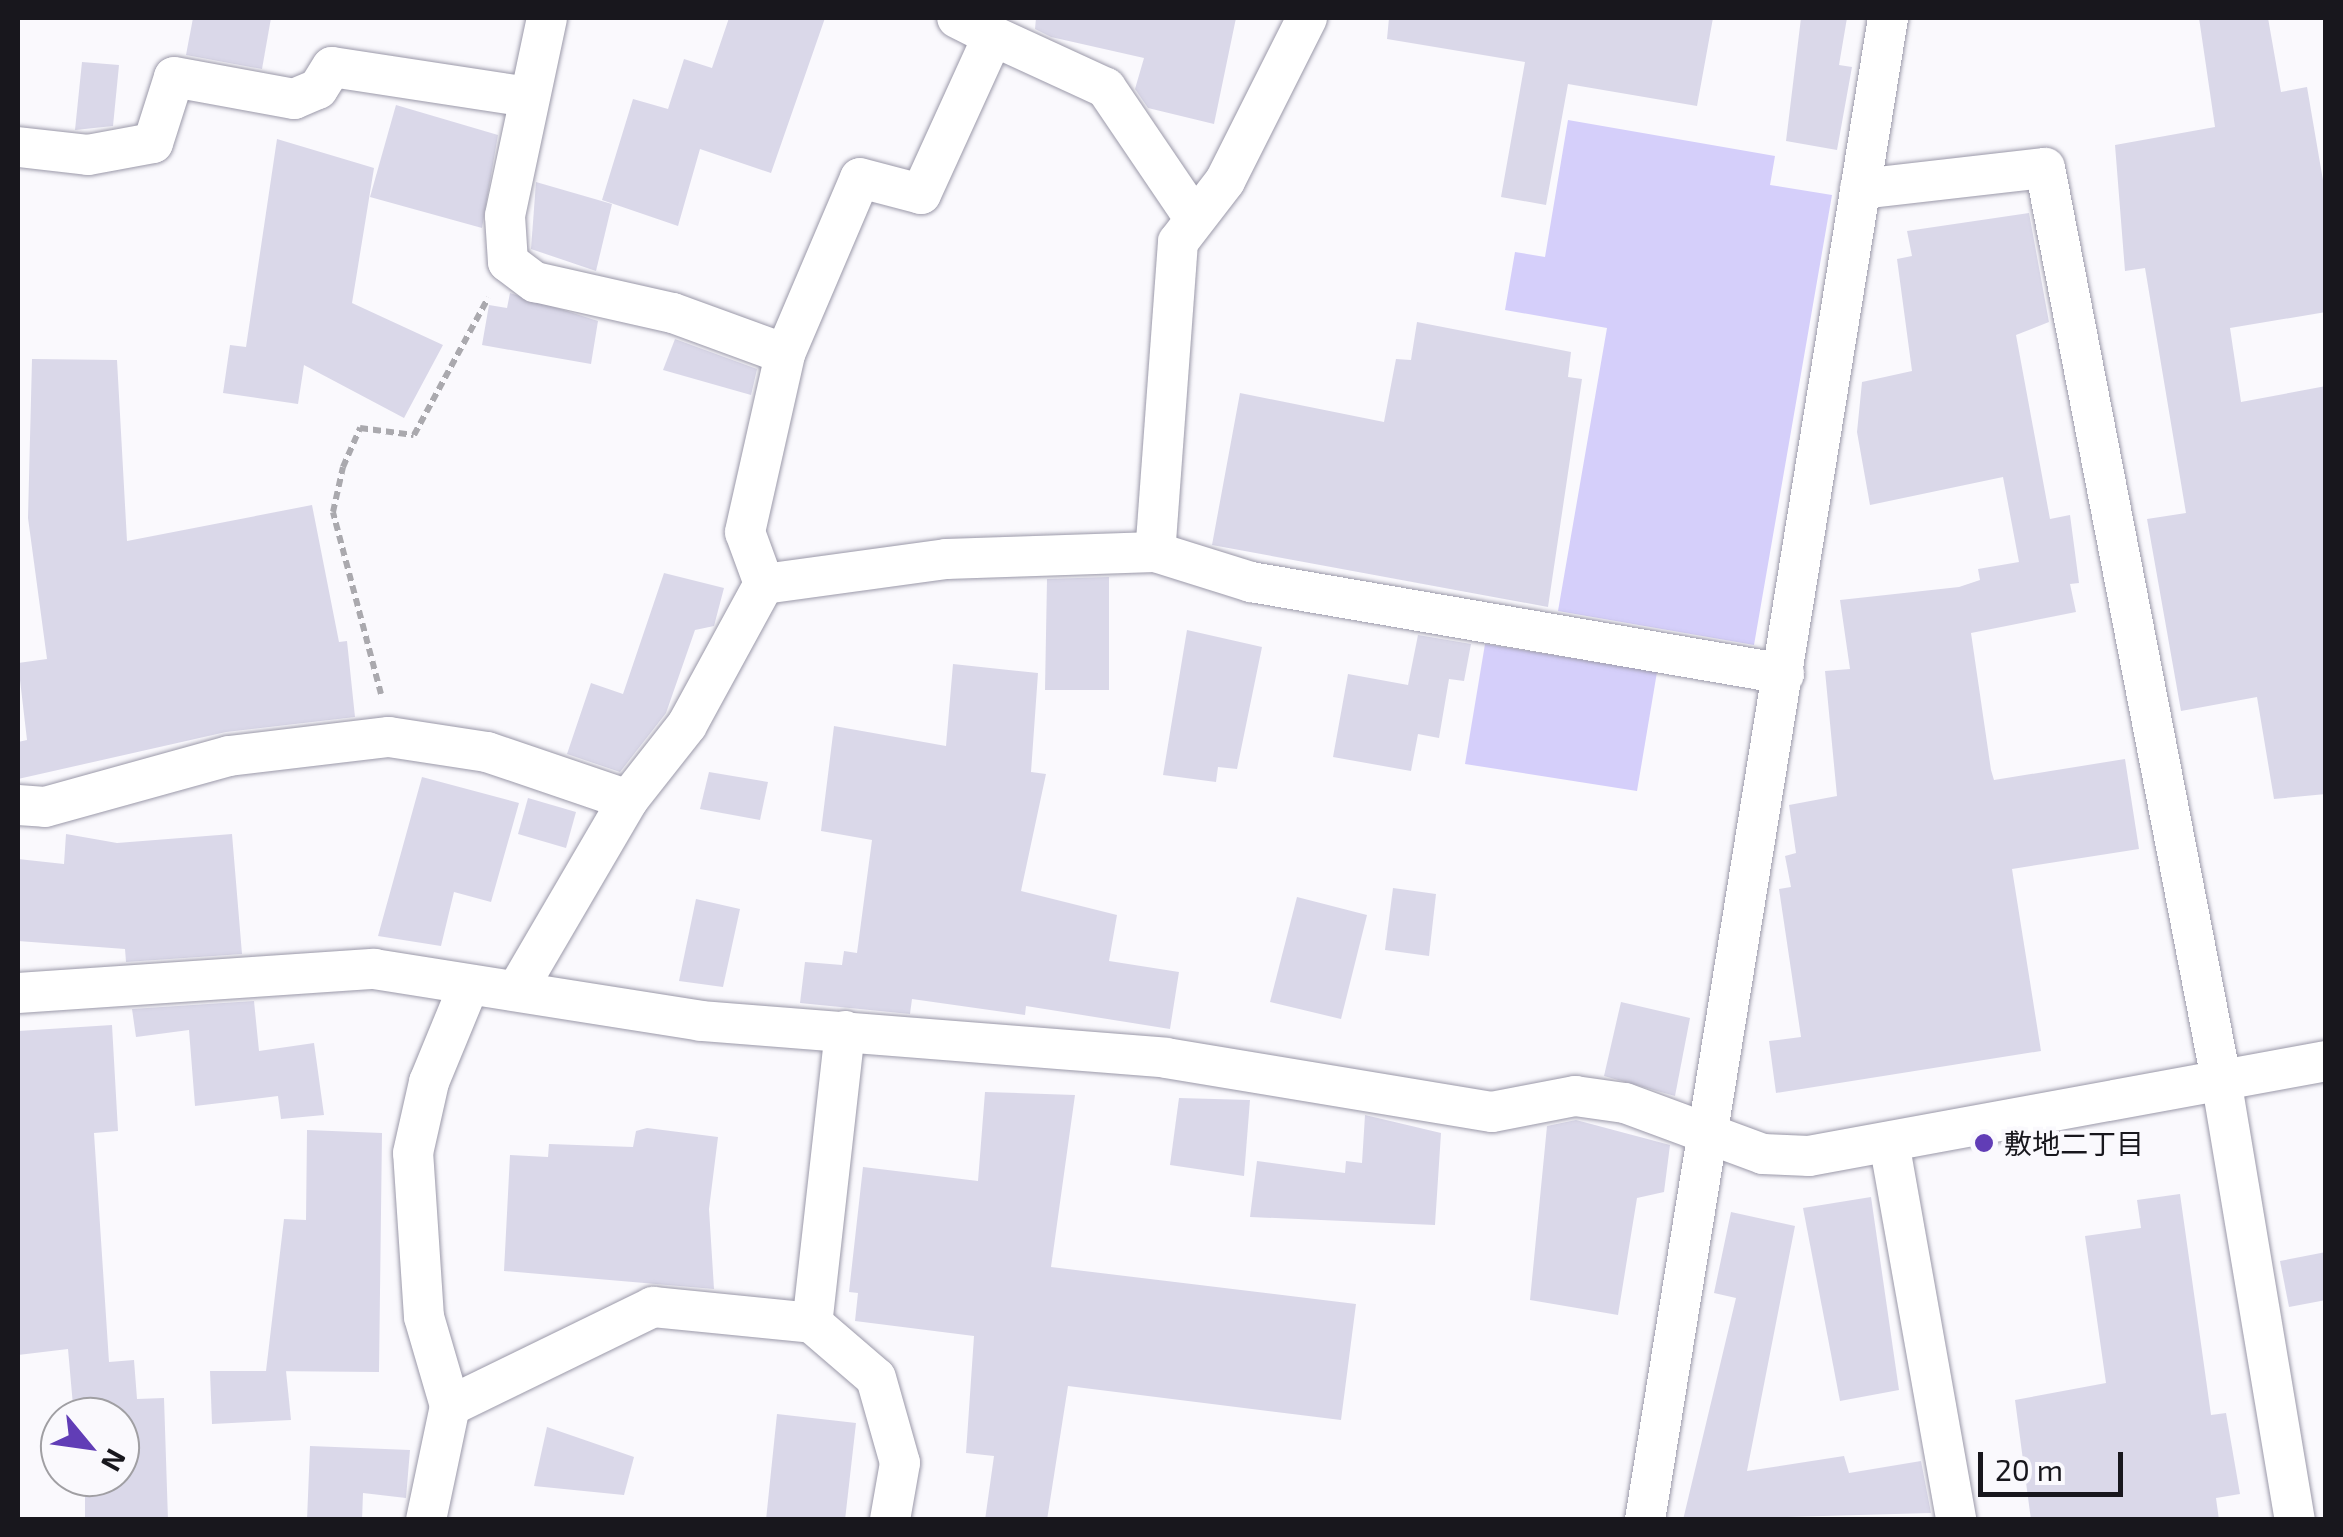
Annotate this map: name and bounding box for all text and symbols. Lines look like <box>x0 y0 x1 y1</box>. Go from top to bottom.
place label: 敷地二丁目 <box>2004 1126 2144 1160</box>
marker: 敷地二丁目 <box>1973 1132 1995 1154</box>
north arrow <box>40 1397 140 1497</box>
scale bar <box>1983 1432 2128 1494</box>
text: N <box>95 1443 134 1478</box>
text: 20 m <box>1995 1451 2063 1487</box>

